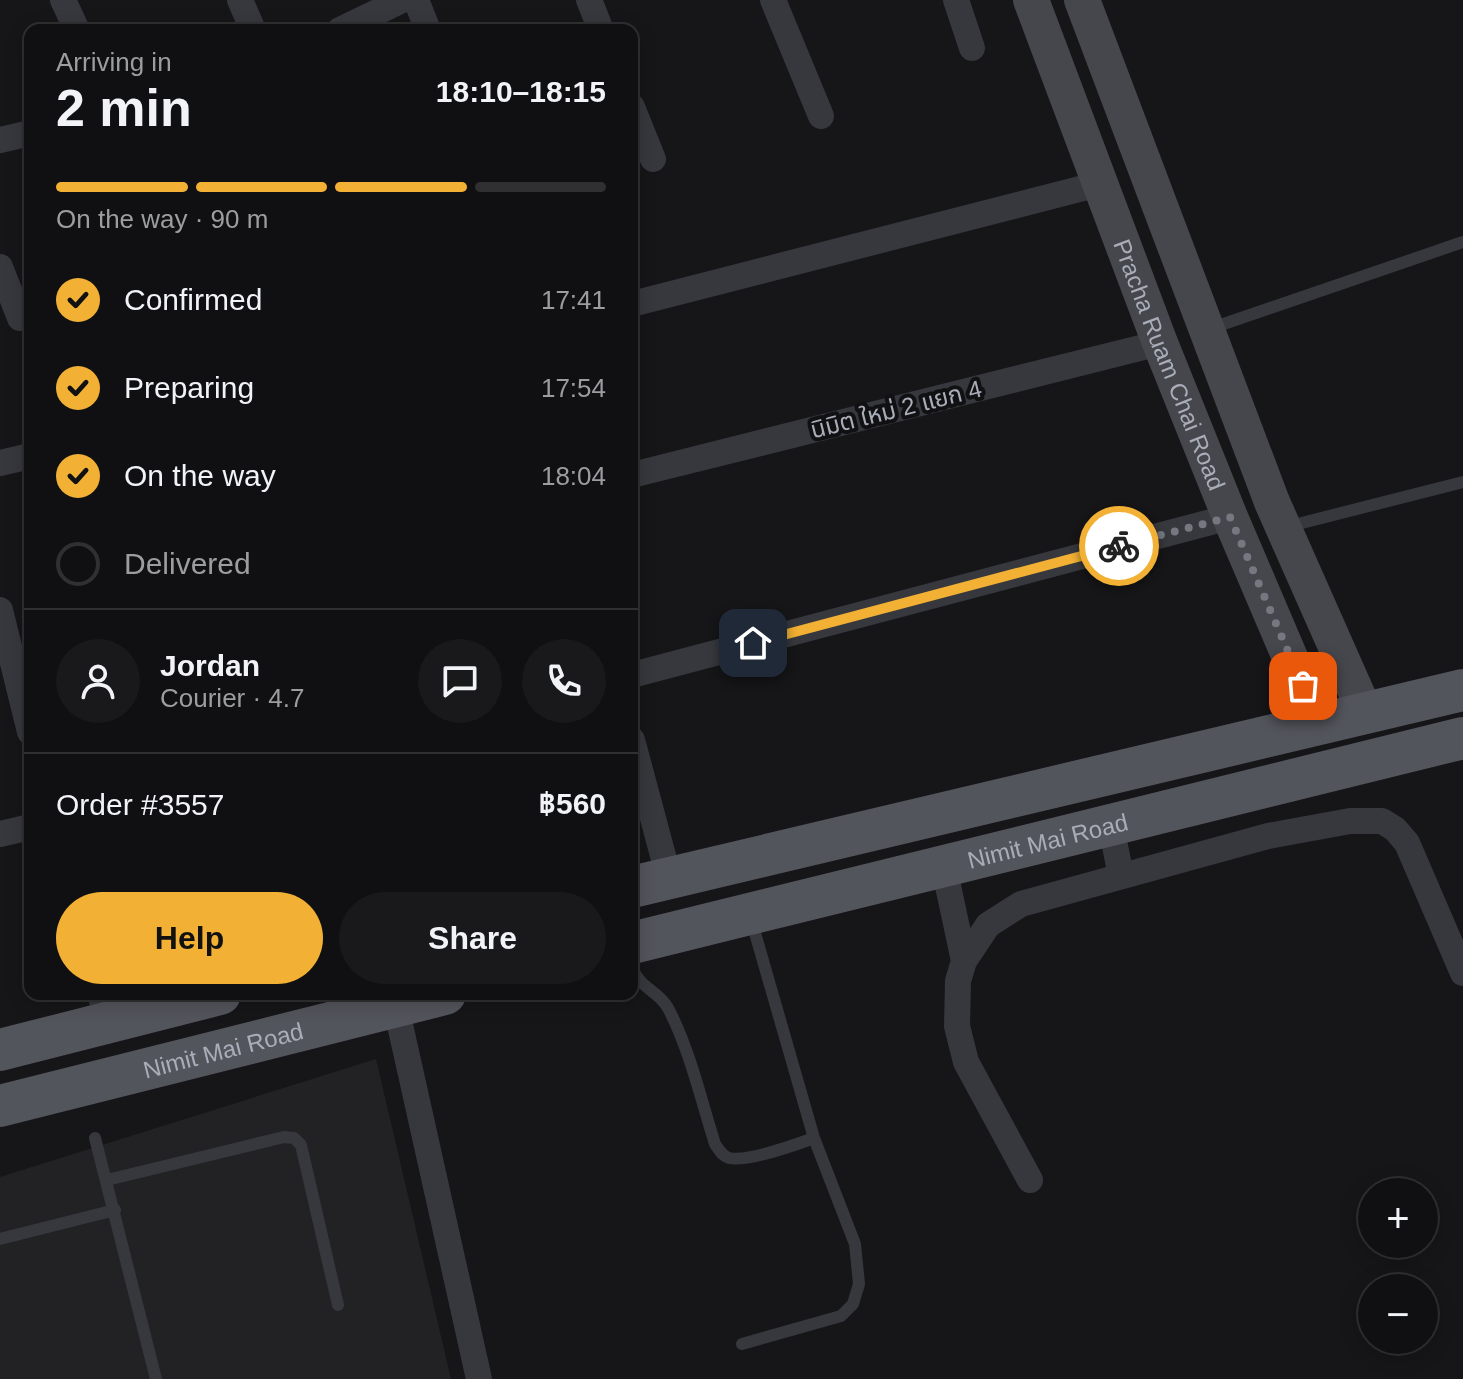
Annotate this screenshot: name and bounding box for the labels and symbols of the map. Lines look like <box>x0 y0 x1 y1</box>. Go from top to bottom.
street label: Pracha Ruam Chai Road <box>1109 235 1231 494</box>
street label: นิมิต ใหม่ 2 แยก 4 <box>808 375 984 443</box>
courier <box>1079 506 1159 586</box>
pin <box>719 609 787 677</box>
pin <box>1269 652 1337 720</box>
street label: Nimit Mai Road <box>965 808 1130 873</box>
street label: Nimit Mai Road <box>140 1017 306 1083</box>

